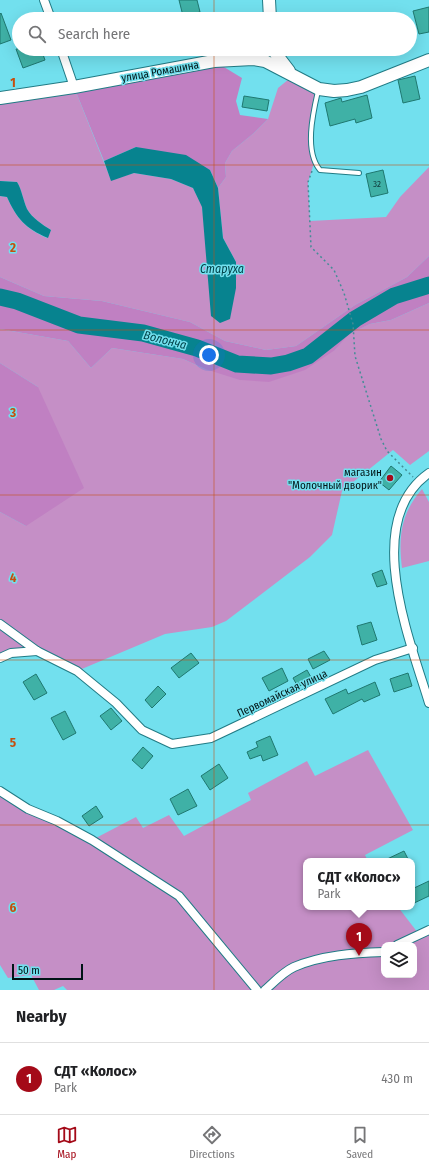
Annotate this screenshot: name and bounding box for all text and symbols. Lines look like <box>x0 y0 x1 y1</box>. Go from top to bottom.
search box <box>12 12 417 56</box>
icon: search <box>26 23 48 45</box>
text: Search here <box>58 25 130 43</box>
street label: улица Ромашина <box>120 58 200 85</box>
text: 1 <box>10 75 16 90</box>
house number: 32 <box>373 179 381 189</box>
text: 2 <box>9 240 16 255</box>
water label: Старуха <box>200 262 244 276</box>
water label: Волонча <box>142 328 188 352</box>
your location <box>199 345 219 365</box>
text: 3 <box>9 405 16 420</box>
place label: магазин "Молочный дворик" <box>288 466 382 492</box>
marker: магазин "Молочный дворик" <box>385 473 395 483</box>
text: 4 <box>10 570 17 585</box>
street label: Первомайская улица <box>235 667 329 720</box>
text: 5 <box>10 735 16 750</box>
popup <box>303 858 415 910</box>
text: СДТ «Колос» <box>318 868 400 886</box>
text: Park <box>318 886 341 901</box>
text: 6 <box>10 900 17 915</box>
pin: 1 <box>346 923 372 956</box>
map controls <box>381 942 417 978</box>
button: layers <box>381 942 417 978</box>
scale bar <box>12 962 83 981</box>
text: 50 m <box>18 964 40 977</box>
text: Nearby <box>16 1006 67 1027</box>
text: СДТ «Колос» <box>54 1062 137 1080</box>
text: 1 <box>26 1071 32 1086</box>
text: 430 m <box>381 1071 413 1086</box>
text: Park <box>54 1080 77 1095</box>
tab: Map <box>56 1124 78 1161</box>
tab: Directions <box>189 1124 235 1161</box>
tab: Saved <box>346 1124 373 1161</box>

